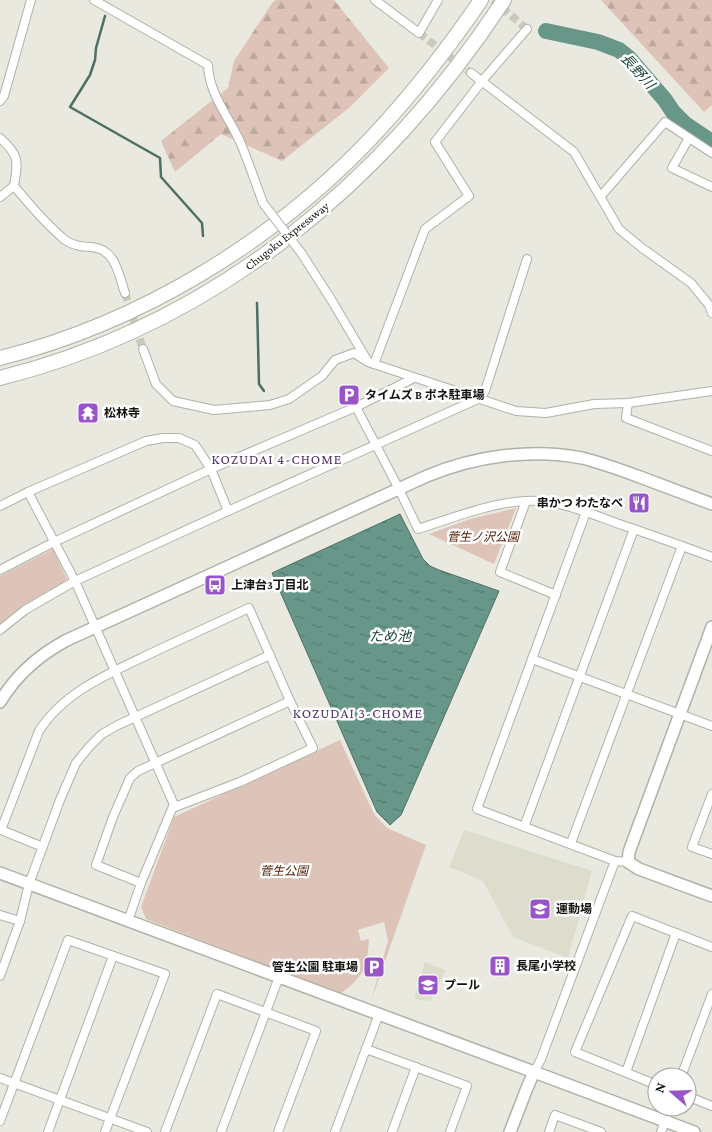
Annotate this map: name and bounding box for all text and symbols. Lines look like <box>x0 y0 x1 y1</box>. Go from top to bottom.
water label: 長野川 <box>618 50 659 93</box>
street label: Chugoku Expressway <box>242 199 332 273</box>
parking icon: タイムズ B ポネ駐車場 <box>337 383 361 407</box>
place label: タイムズ B ポネ駐車場 <box>365 388 484 402</box>
temple icon: 松林寺 <box>76 401 100 425</box>
place label: 松林寺 <box>104 406 140 420</box>
district label: KOZUDAI 4-CHOME <box>212 451 342 467</box>
restaurant icon: 串かつ わたなべ <box>627 491 651 515</box>
place label: 串かつ わたなべ <box>537 496 623 510</box>
park label: 菅生ノ沢公園 <box>447 530 521 544</box>
bus stop icon: 上津台3丁目北 <box>203 573 227 597</box>
place label: 上津台3丁目北 <box>231 578 309 592</box>
water label: ため池 <box>369 628 413 644</box>
district label: KOZUDAI 3-CHOME <box>293 705 423 721</box>
park label: 菅生公園 <box>260 864 310 878</box>
school or university icon: 運動場 <box>528 897 552 921</box>
place label: 運動場 <box>556 902 592 916</box>
building icon: 長尾小学校 <box>488 954 512 978</box>
parking icon: 管生公園 駐車場 <box>362 955 386 979</box>
place label: 長尾小学校 <box>516 959 576 973</box>
place label: 管生公園 駐車場 <box>272 960 358 974</box>
school or university icon: プール <box>416 973 440 997</box>
place label: プール <box>444 978 480 992</box>
north arrow <box>647 1067 697 1117</box>
text: N <box>651 1080 669 1095</box>

